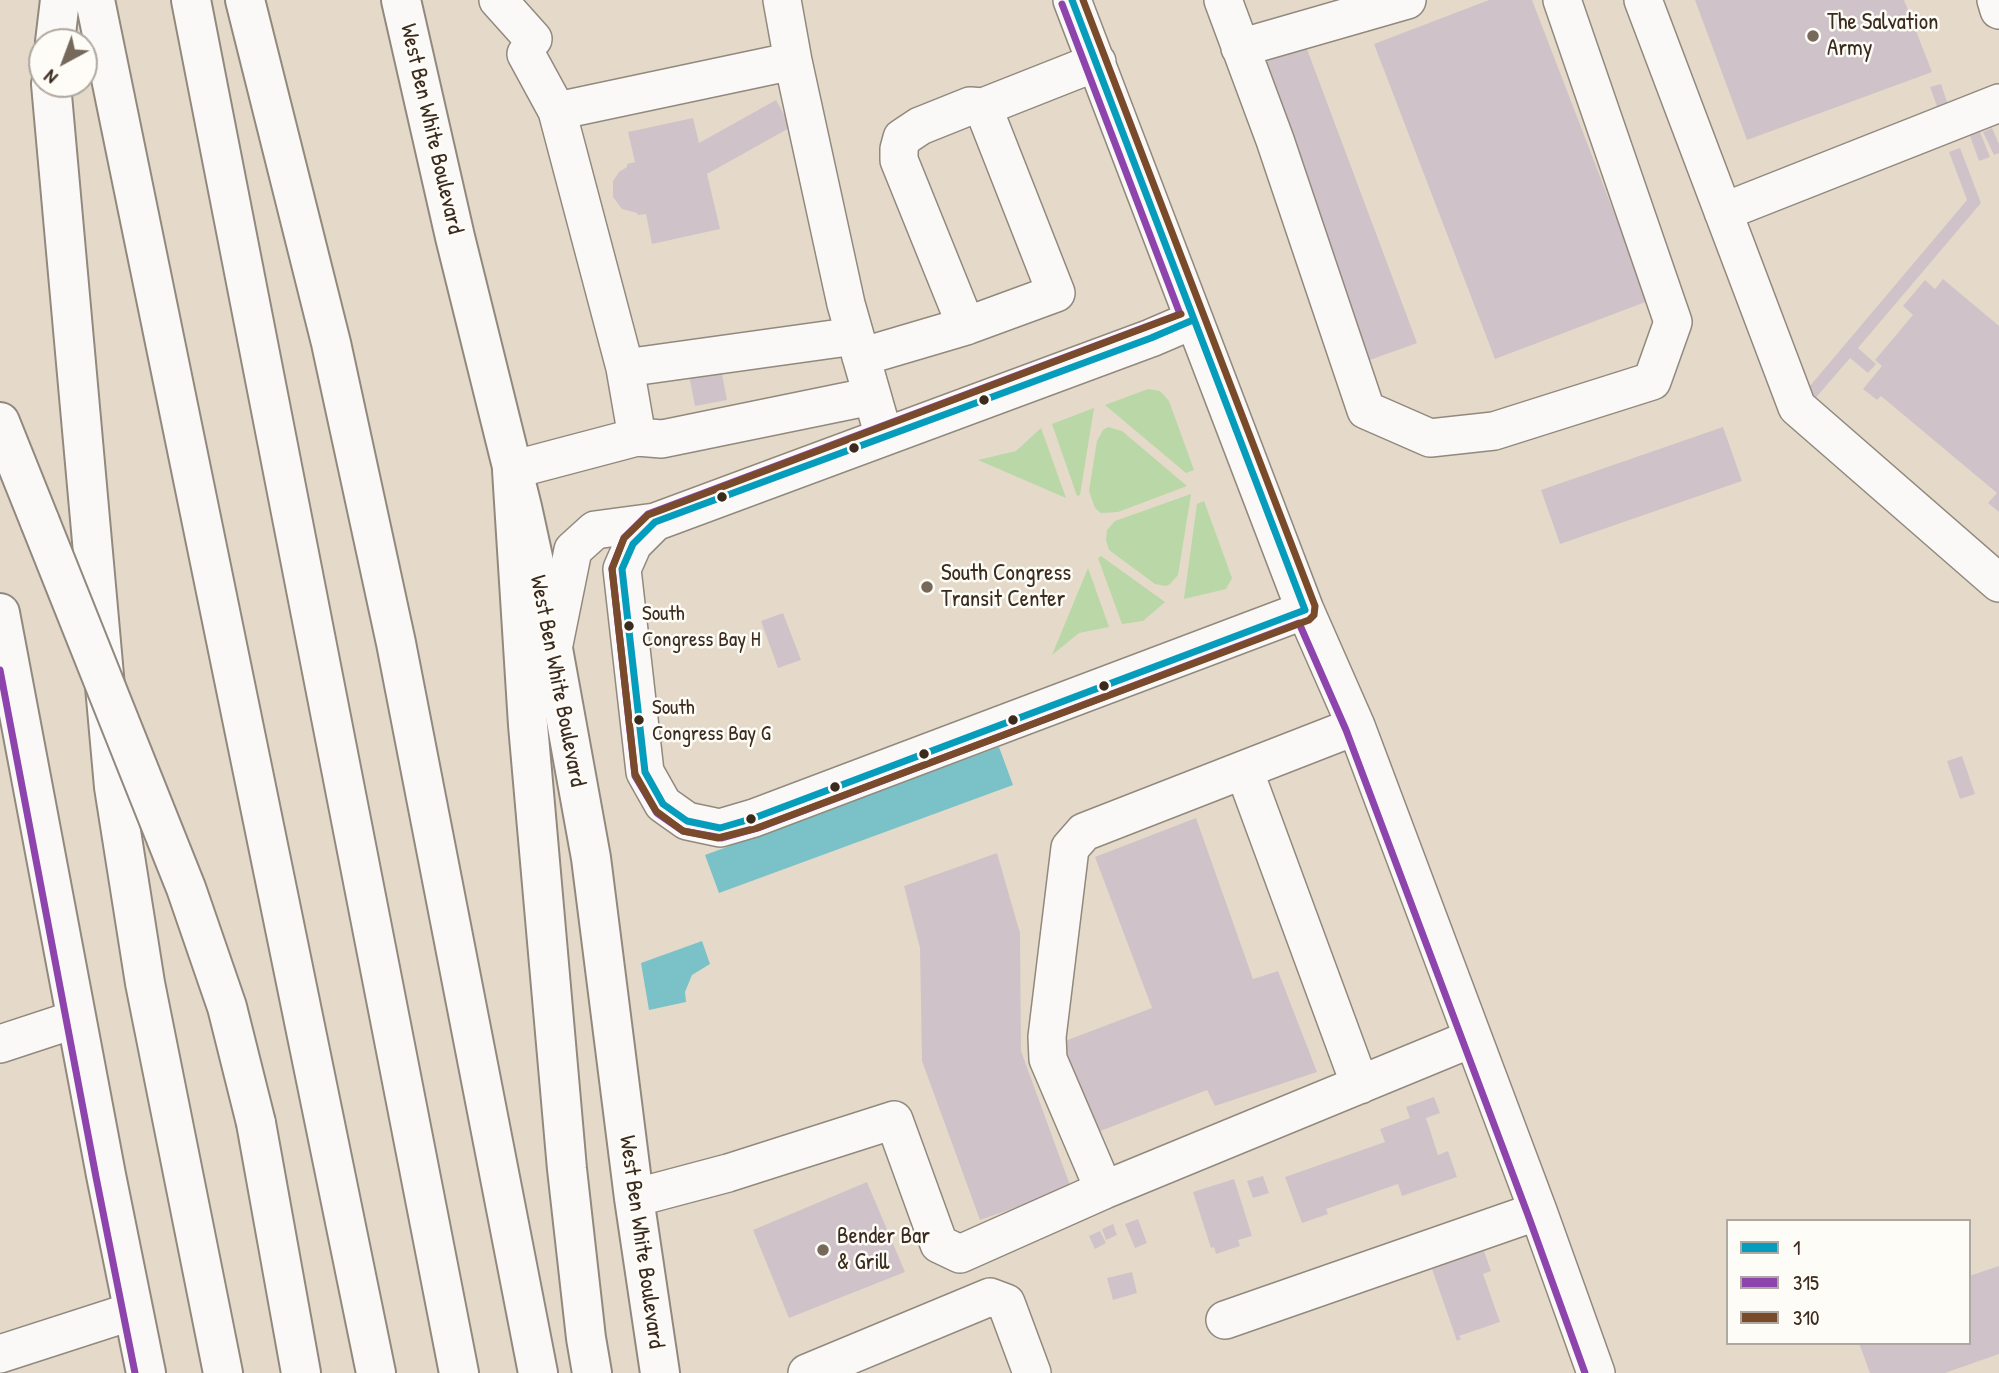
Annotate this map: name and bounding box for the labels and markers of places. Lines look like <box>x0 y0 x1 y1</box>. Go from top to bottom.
place label: The Salvation Army <box>1827 9 1939 63</box>
marker: The Salvation Army <box>1805 28 1821 44</box>
unlabelled marker <box>977 393 991 407</box>
unlabelled marker <box>847 441 861 455</box>
unlabelled marker <box>715 490 729 504</box>
place label: South Congress Transit Center <box>941 560 1071 614</box>
marker: South Congress Transit Center <box>919 579 935 595</box>
place label: South Congress Bay H <box>642 601 761 651</box>
marker: South Congress Bay H <box>622 619 636 633</box>
unlabelled marker <box>1097 679 1111 693</box>
place label: South Congress Bay G <box>652 695 771 745</box>
marker: South Congress Bay G <box>632 713 646 727</box>
unlabelled marker <box>1006 713 1020 727</box>
unlabelled marker <box>917 747 931 761</box>
unlabelled marker <box>828 780 842 794</box>
unlabelled marker <box>744 812 758 826</box>
place label: Bender Bar & Grill <box>837 1223 930 1277</box>
marker: Bender Bar & Grill <box>815 1242 831 1258</box>

